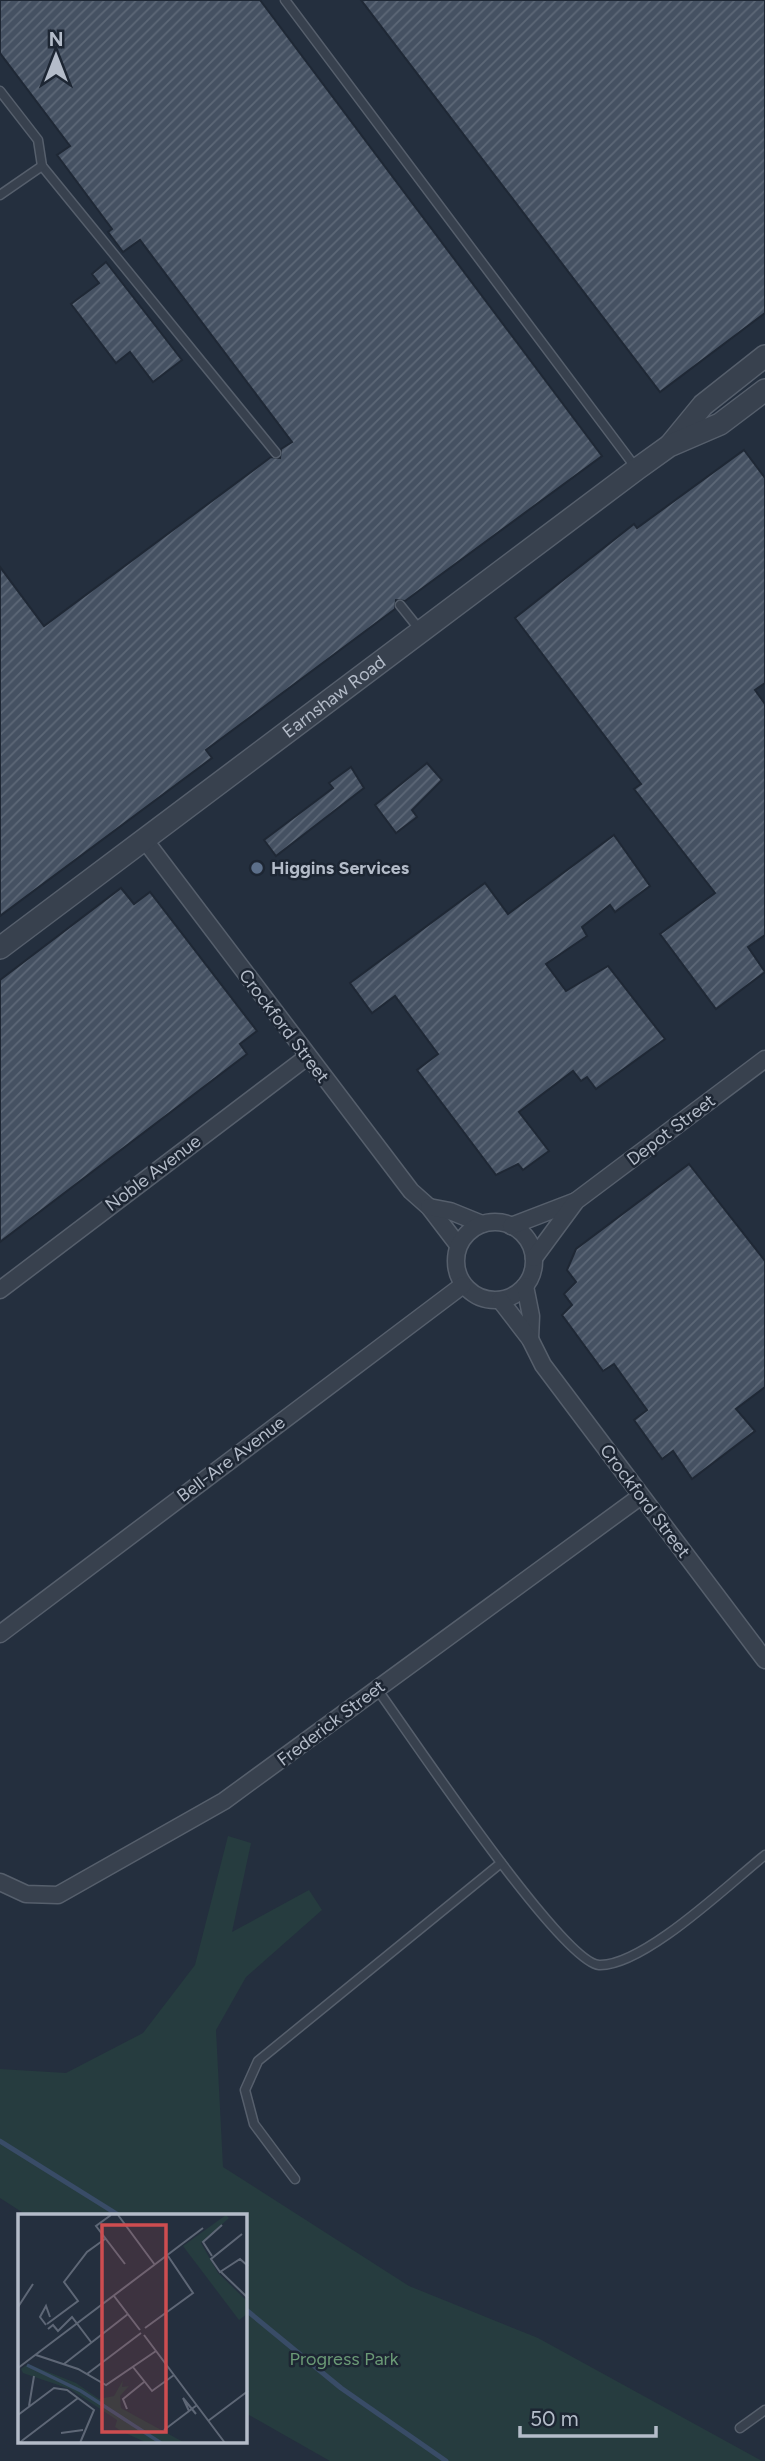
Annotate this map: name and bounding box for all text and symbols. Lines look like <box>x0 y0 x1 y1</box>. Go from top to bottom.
north arrow <box>21 21 91 91</box>
text: N <box>49 28 63 51</box>
street label: Earnshaw Road <box>278 651 390 743</box>
place label: Higgins Services <box>271 857 410 879</box>
marker: Higgins Services <box>249 860 265 876</box>
street label: Crockford Street <box>234 965 334 1087</box>
street label: Depot Street <box>622 1090 720 1170</box>
street label: Noble Avenue <box>101 1130 205 1216</box>
street label: Bell-Are Avenue <box>173 1411 290 1507</box>
street label: Crockford Street <box>595 1440 695 1562</box>
street label: Frederick Street <box>273 1675 389 1771</box>
inset map <box>18 2214 247 2444</box>
park label: Progress Park <box>290 2348 399 2370</box>
scale bar <box>520 2394 656 2438</box>
text: 50 m <box>530 2406 579 2431</box>

